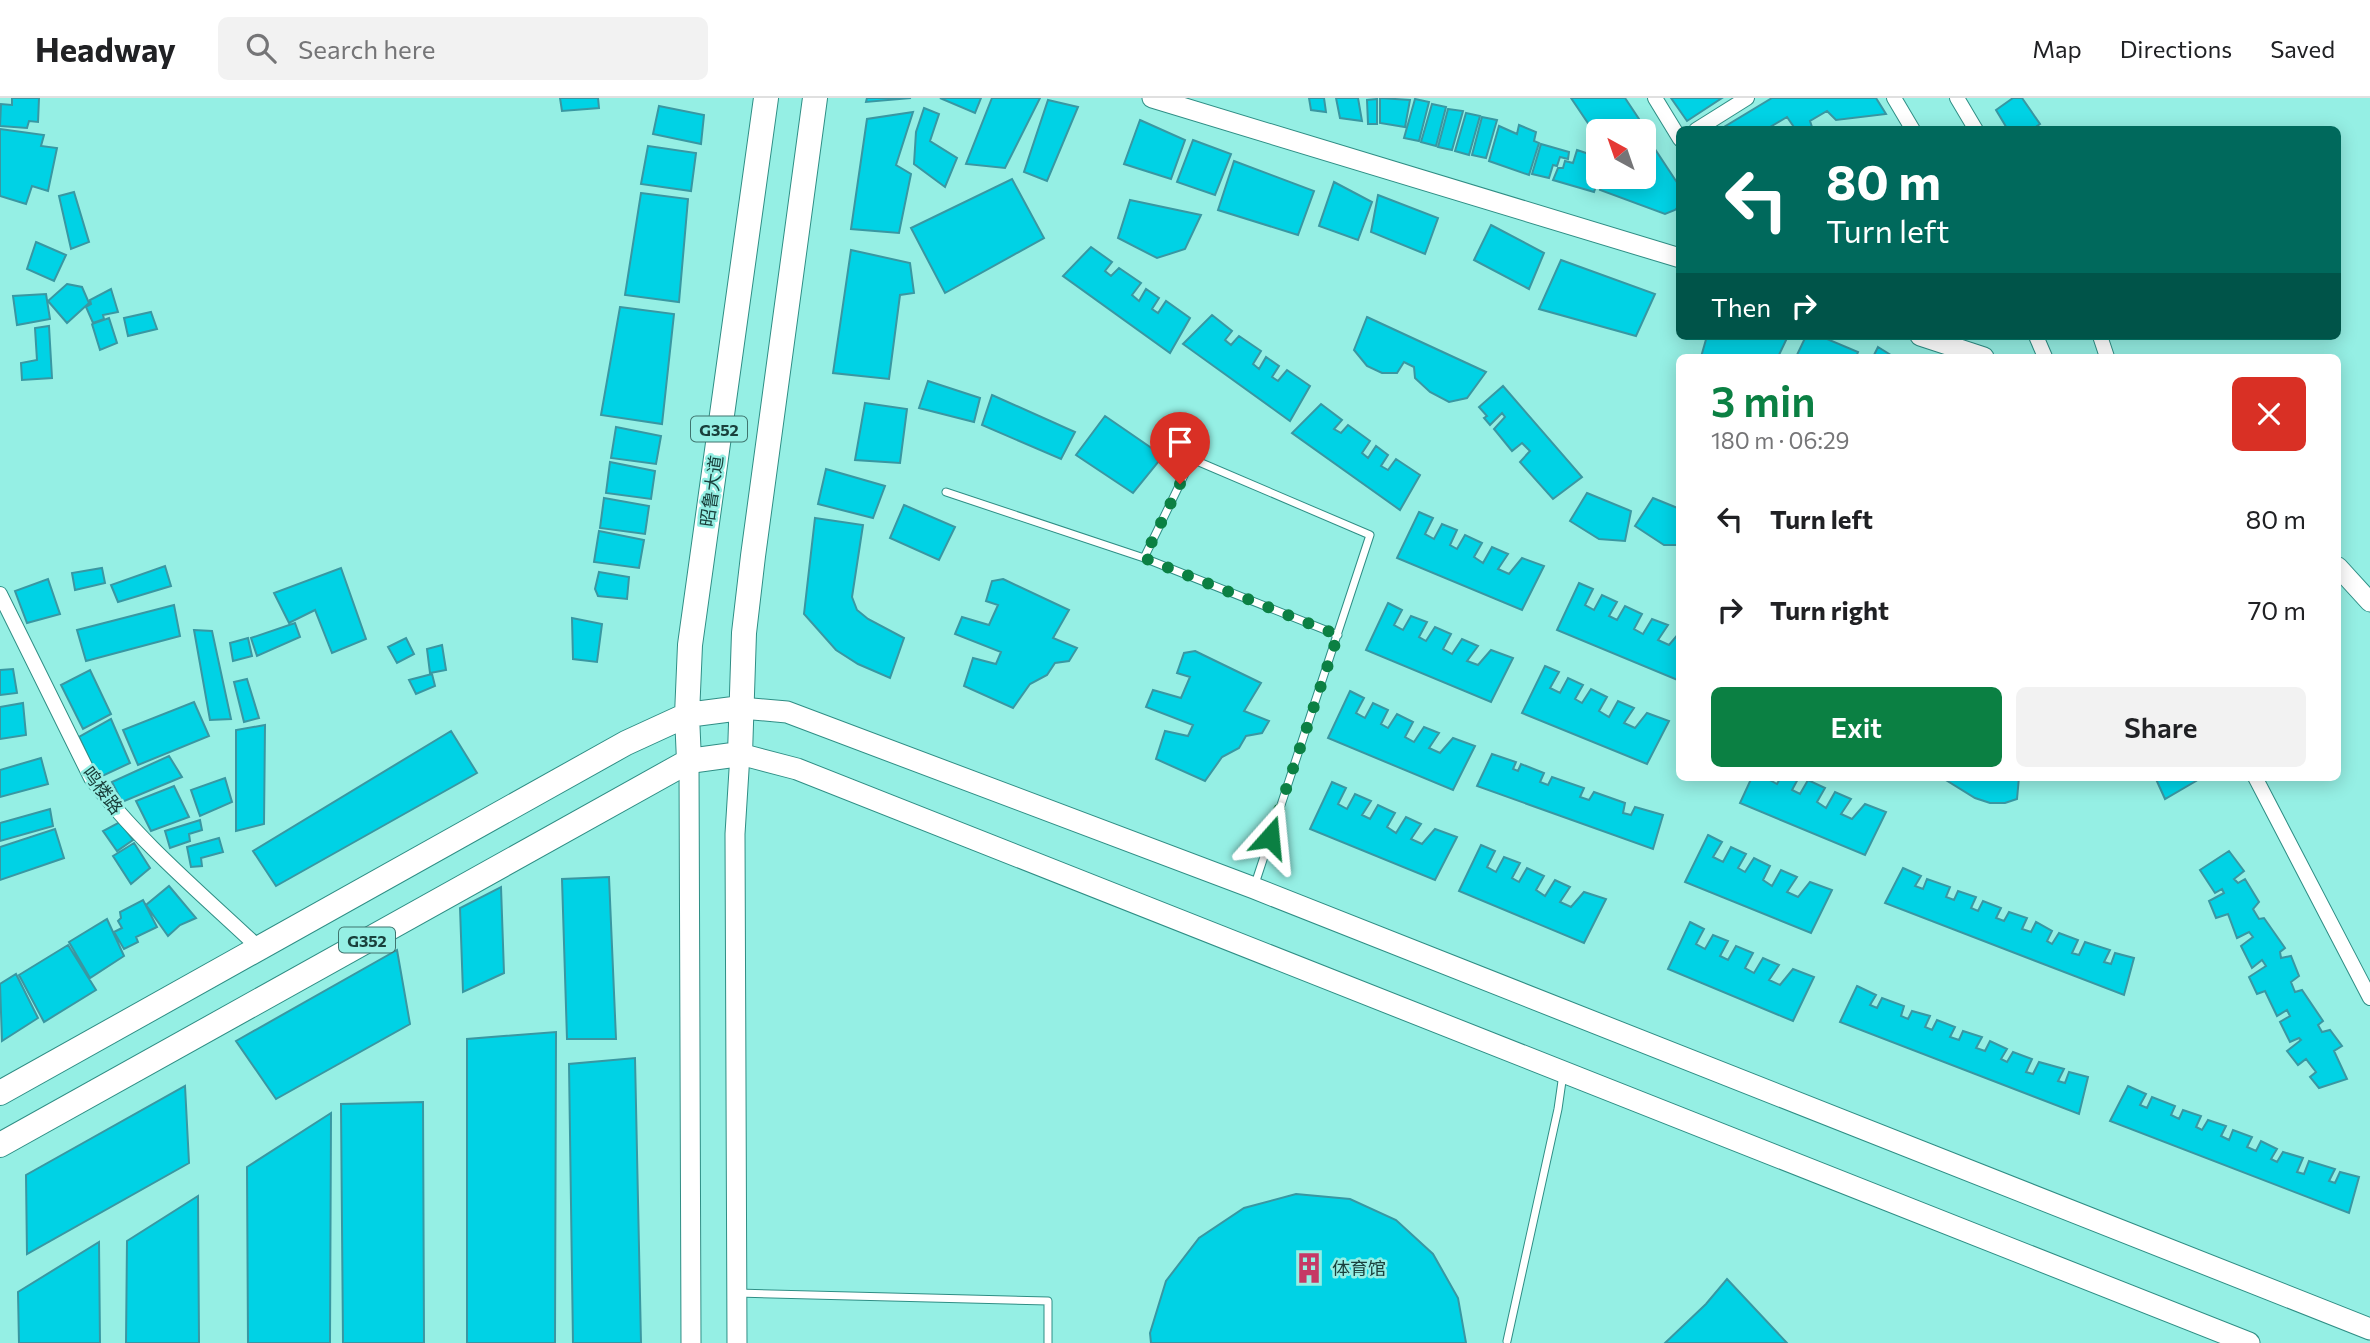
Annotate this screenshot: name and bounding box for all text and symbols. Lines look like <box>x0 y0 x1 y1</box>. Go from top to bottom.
search box <box>218 17 708 80</box>
text: Headway <box>35 28 176 69</box>
icon: search <box>242 29 280 67</box>
text: Search here <box>298 33 436 64</box>
text: Map <box>2032 34 2082 63</box>
text: Directions <box>2120 34 2232 63</box>
text: Saved <box>2270 34 2335 63</box>
north arrow <box>1586 119 1656 189</box>
map controls <box>1586 119 1656 189</box>
text: 80 m <box>1826 150 1941 210</box>
icon: left <box>1711 154 1802 245</box>
text: Turn left <box>1826 210 1950 250</box>
icon: right <box>1785 287 1823 325</box>
text: Then <box>1711 291 1771 322</box>
text: 3 min <box>1711 374 1816 426</box>
button: close <box>2232 377 2306 451</box>
pin <box>1150 412 1210 484</box>
road number: G352 <box>691 416 747 442</box>
icon: arrive <box>1161 423 1199 461</box>
text: 180 m · 06:29 <box>1711 426 1850 454</box>
street label: 昭鲁大道 <box>695 454 727 528</box>
icon: left <box>1711 500 1749 538</box>
text: Turn left <box>1770 503 1873 534</box>
text: 80 m <box>2246 503 2306 534</box>
icon: right <box>1711 591 1749 629</box>
text: Turn right <box>1770 594 1889 625</box>
text: 70 m <box>2248 594 2306 625</box>
button: Exit <box>1711 687 2002 767</box>
button: Share <box>2016 687 2306 767</box>
street label: 鸣楼路 <box>78 762 128 818</box>
position arrow <box>1233 800 1307 874</box>
road number: G352 <box>339 928 395 953</box>
building icon: 体育馆 <box>1292 1251 1326 1285</box>
place label: 体育馆 <box>1332 1257 1386 1279</box>

